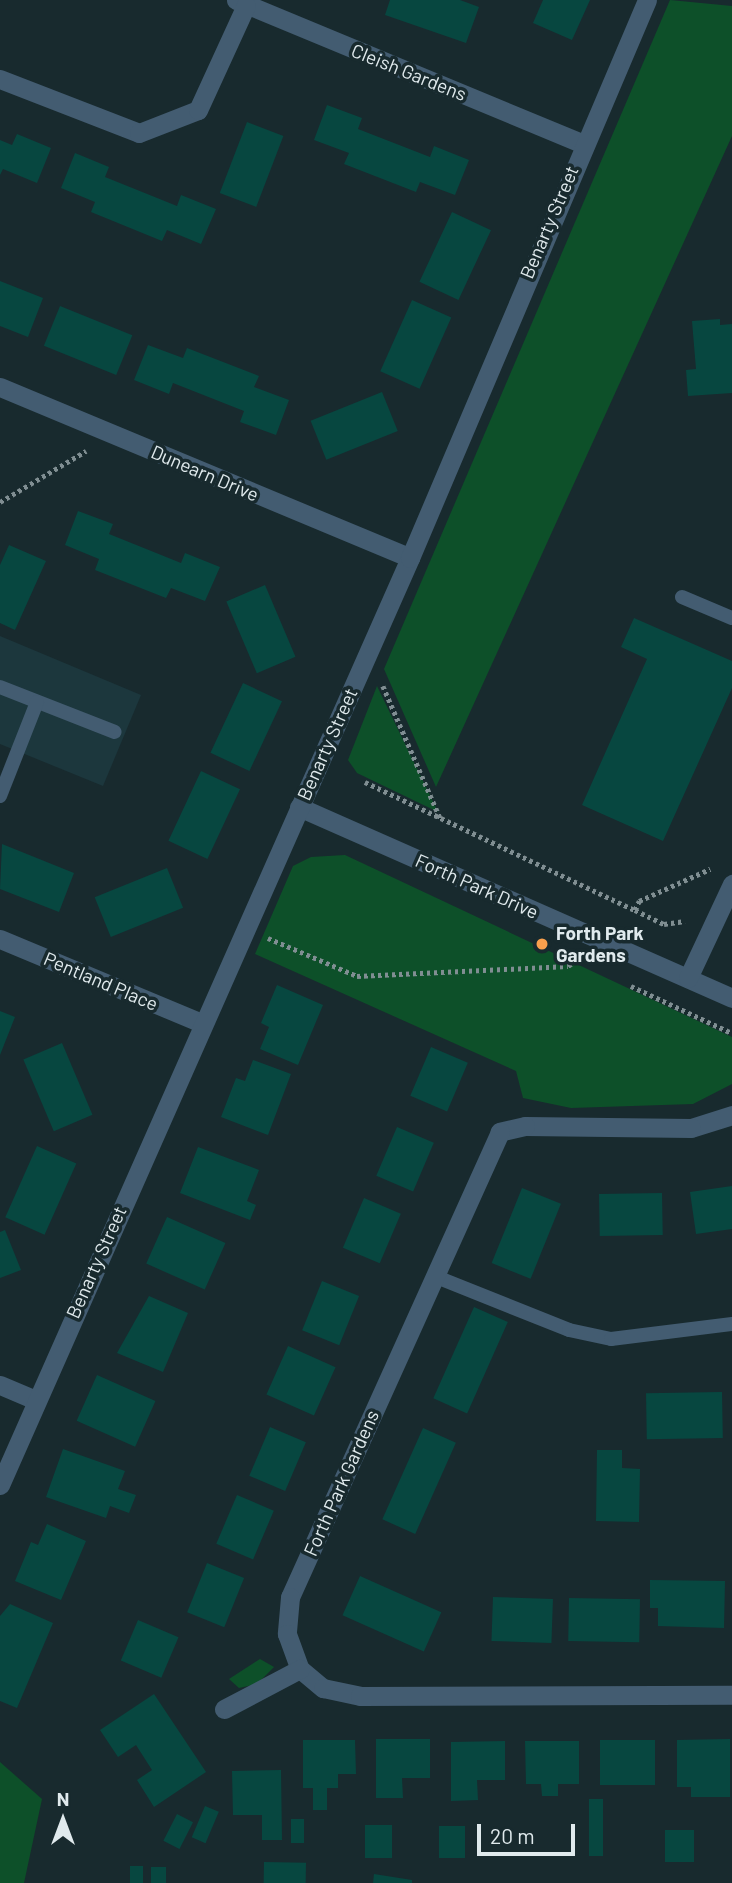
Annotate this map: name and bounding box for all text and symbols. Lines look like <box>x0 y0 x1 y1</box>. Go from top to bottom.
street label: Cleish Gardens <box>348 39 470 105</box>
street label: Benarty Street <box>515 162 583 282</box>
street label: Dunearn Drive <box>148 440 262 506</box>
street label: Benarty Street <box>292 684 362 804</box>
street label: Forth Park Drive <box>412 849 542 923</box>
place label: Forth Park Gardens <box>556 922 644 966</box>
marker: Forth Park Gardens <box>534 936 550 952</box>
street label: Pentland Place <box>40 947 162 1015</box>
street label: Benarty Street <box>61 1202 131 1322</box>
street label: Forth Park Gardens <box>299 1406 383 1560</box>
north arrow <box>28 1785 98 1855</box>
text: N <box>57 1787 69 1810</box>
scale bar <box>480 1810 578 1854</box>
text: 20 m <box>490 1823 535 1848</box>

